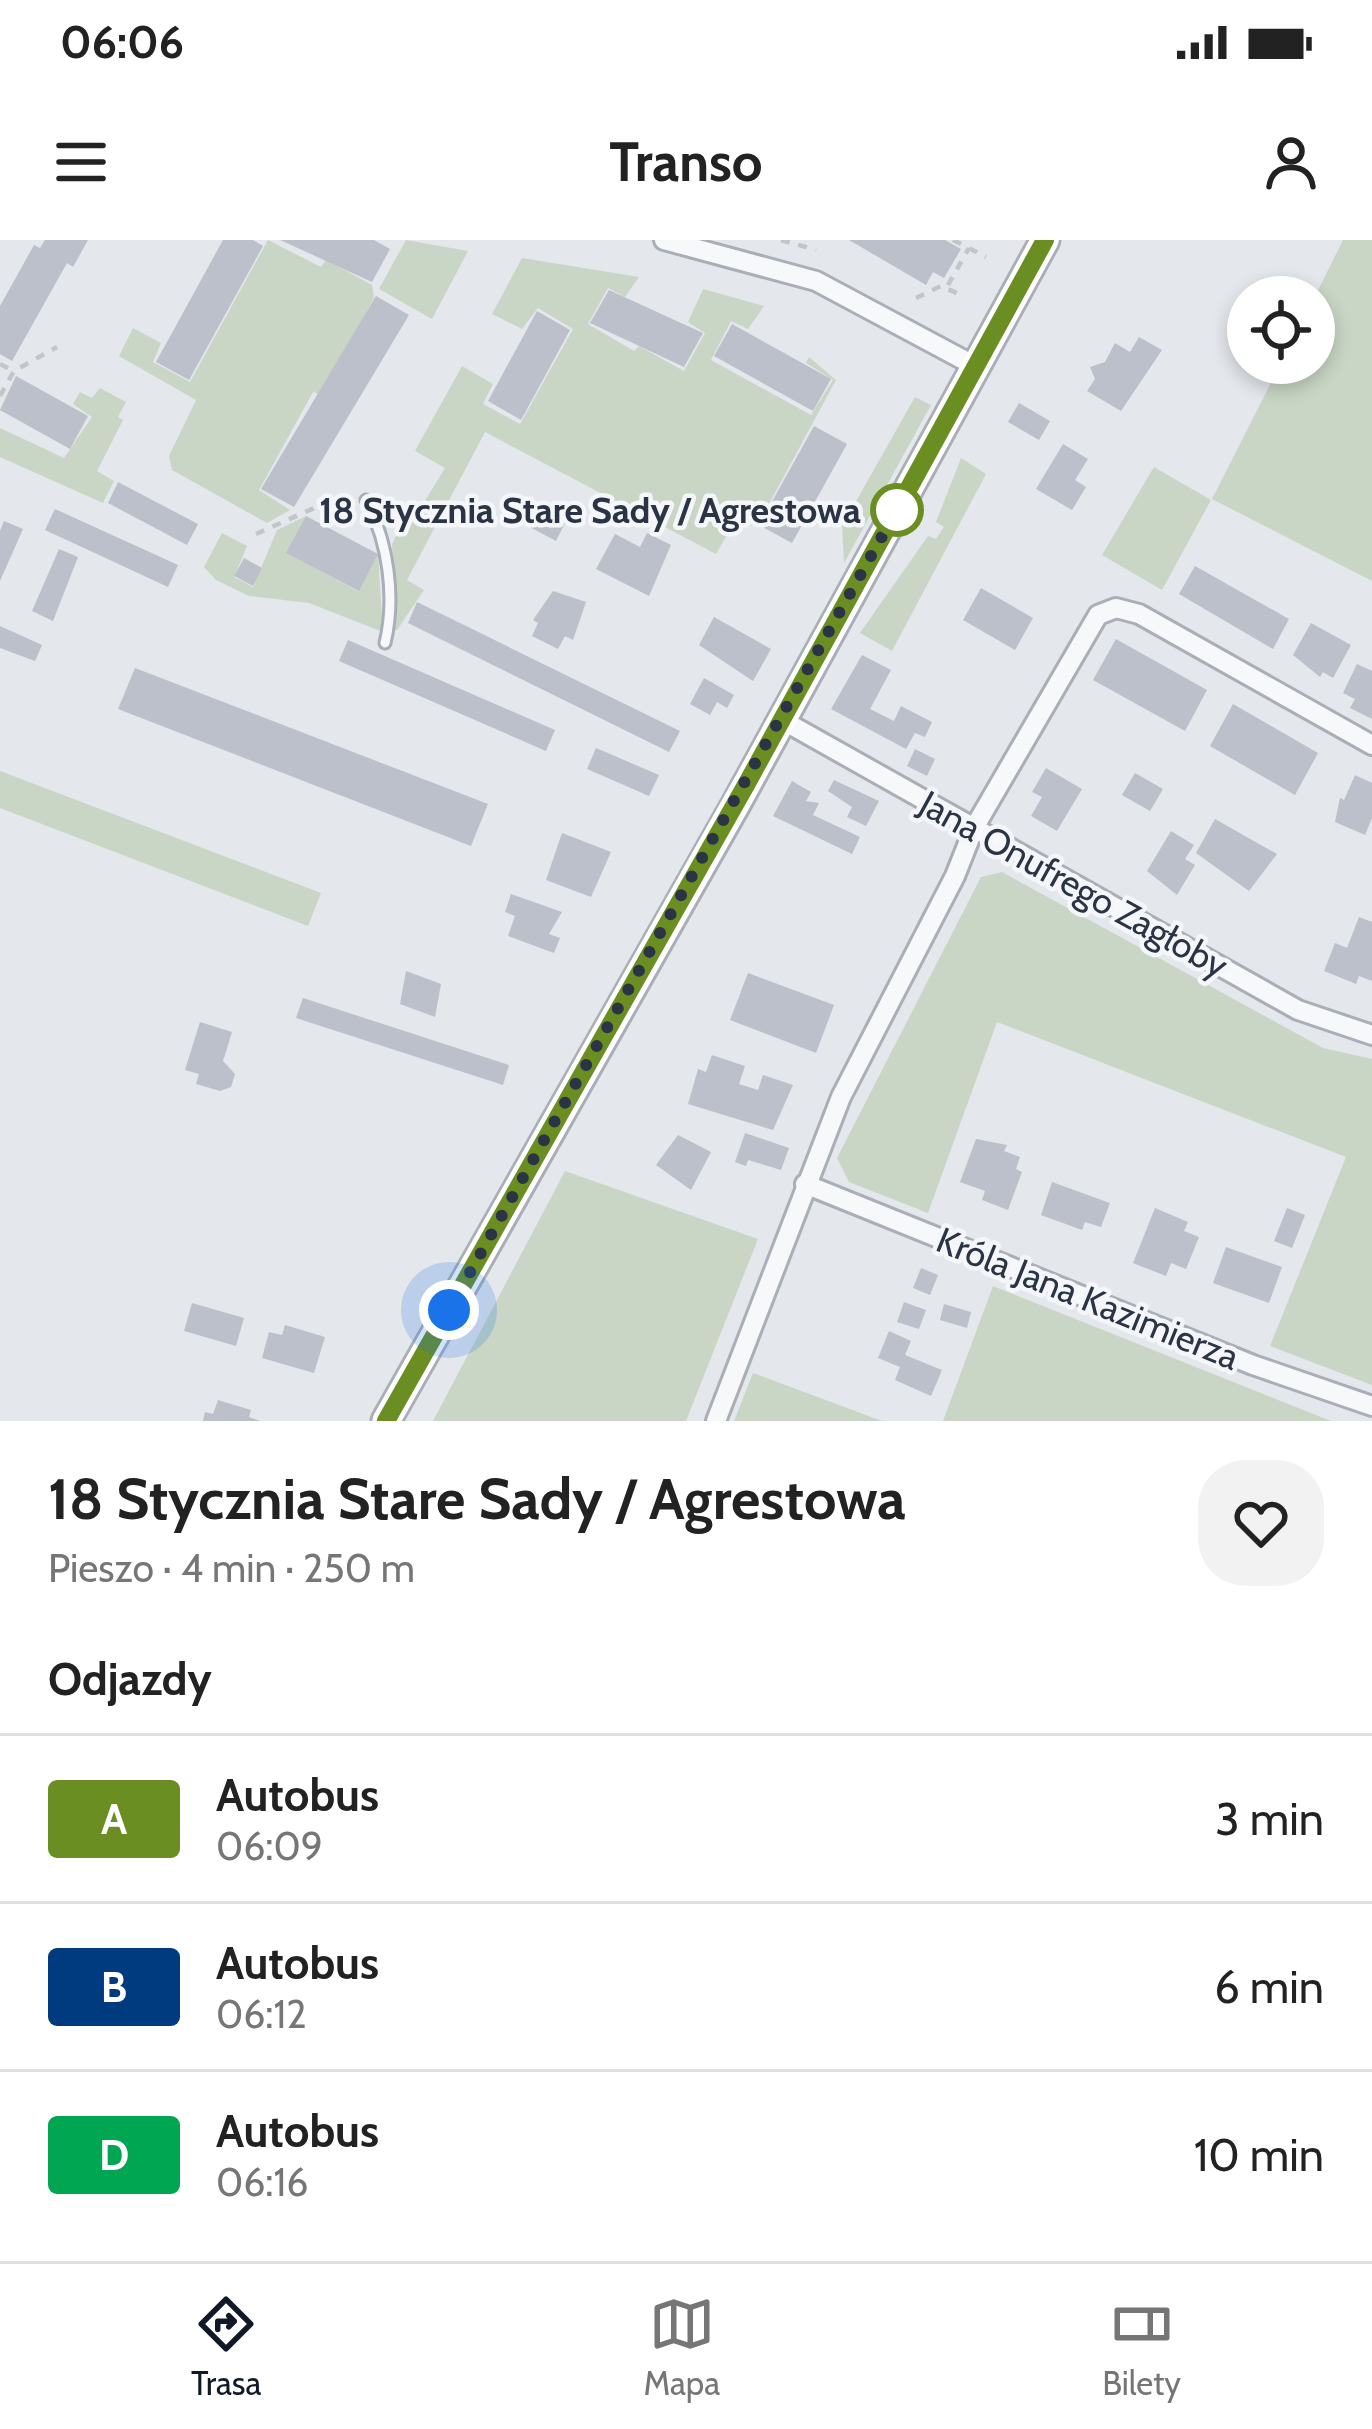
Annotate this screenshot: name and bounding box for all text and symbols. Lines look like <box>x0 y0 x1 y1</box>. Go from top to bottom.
text: 06:06 <box>60 15 184 69</box>
icon: menu <box>48 129 114 195</box>
text: Transo <box>609 129 763 195</box>
icon: person <box>1258 129 1324 195</box>
map controls <box>1227 276 1335 384</box>
button: locate <box>1227 276 1335 384</box>
marker: 18 Stycznia Stare Sady / Agrestowa <box>872 485 922 535</box>
place label: 18 Stycznia Stare Sady / Agrestowa <box>319 488 861 532</box>
street label: Jana Onufrego Zagłoby <box>911 780 1236 987</box>
street label: Króla Jana Kazimierza <box>930 1217 1246 1379</box>
your location <box>419 1280 479 1340</box>
button: heart <box>1198 1460 1324 1586</box>
text: 18 Stycznia Stare Sady / Agrestowa <box>48 1464 906 1533</box>
text: Pieszo · 4 min · 250 m <box>48 1544 415 1592</box>
text: Odjazdy <box>48 1652 212 1706</box>
text: Autobus <box>216 1768 379 1822</box>
text: 3 min <box>1215 1792 1324 1846</box>
text: A <box>101 1793 127 1845</box>
text: 06:09 <box>216 1822 323 1870</box>
text: Autobus <box>216 1936 379 1990</box>
text: 6 min <box>1214 1960 1324 2014</box>
text: B <box>101 1961 127 2013</box>
text: 06:12 <box>216 1990 307 2038</box>
text: Autobus <box>216 2104 379 2158</box>
text: 10 min <box>1194 2128 1324 2182</box>
text: D <box>99 2129 129 2181</box>
text: 06:16 <box>216 2158 308 2206</box>
tab: Trasa <box>191 2291 261 2403</box>
tab: Mapa <box>643 2291 720 2403</box>
tab: Bilety <box>1102 2291 1181 2403</box>

